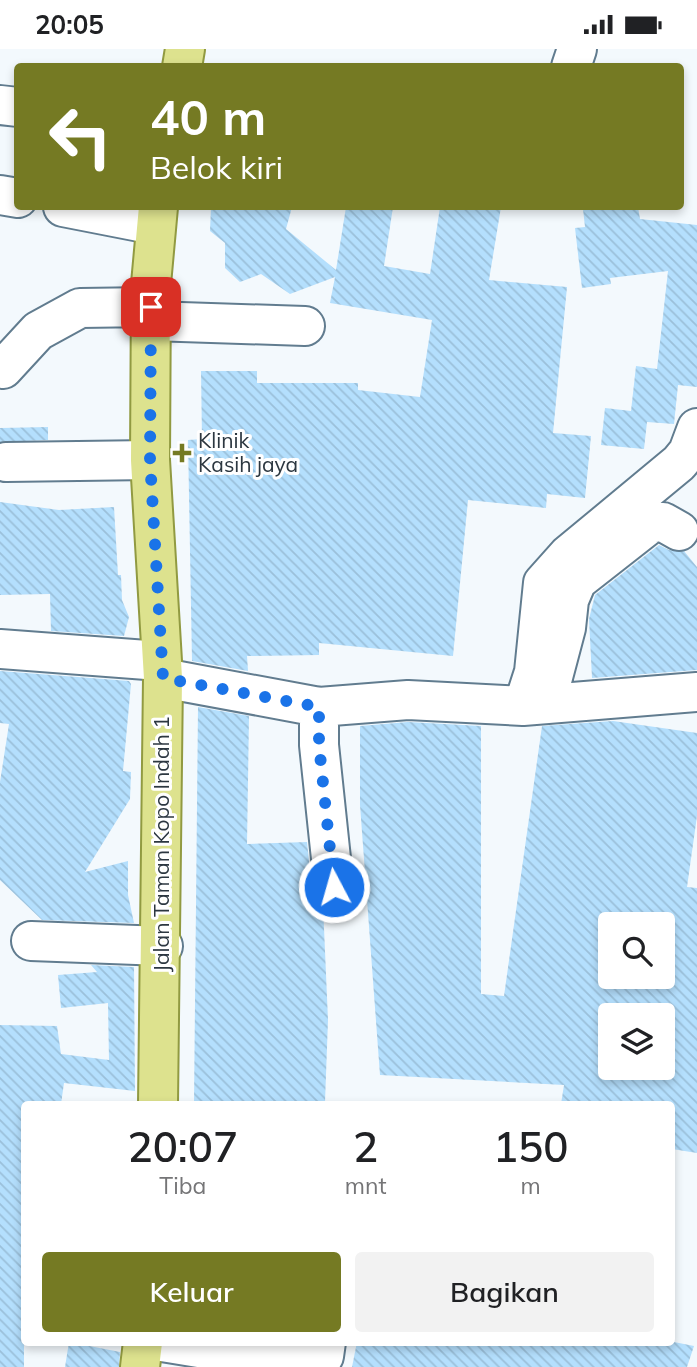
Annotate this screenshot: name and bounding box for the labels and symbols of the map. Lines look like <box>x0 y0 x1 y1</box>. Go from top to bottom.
pin <box>121 277 181 337</box>
place label: Klinik Kasih jaya <box>198 427 298 477</box>
marker: Klinik Kasih jaya <box>172 443 192 463</box>
street label: Jalan Taman Kopo Indah 1 <box>148 716 174 972</box>
position arrow <box>297 850 371 924</box>

